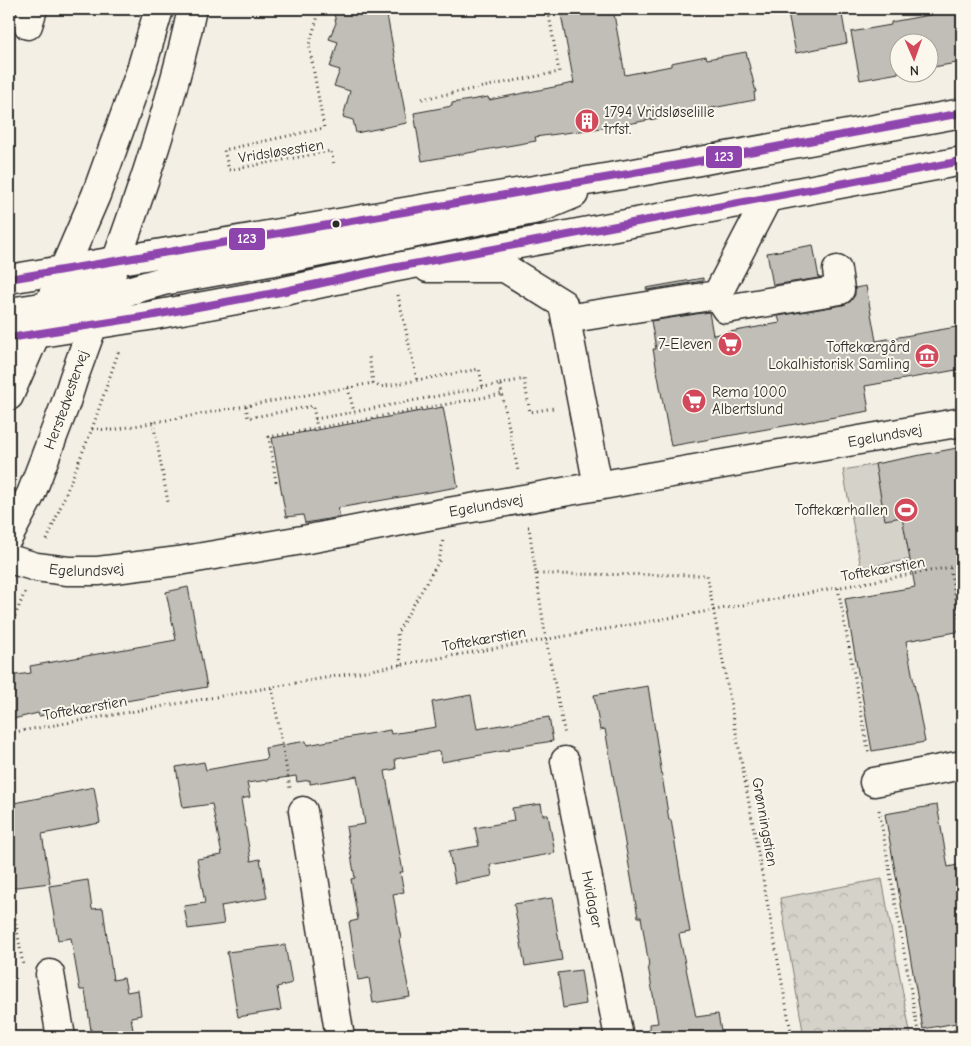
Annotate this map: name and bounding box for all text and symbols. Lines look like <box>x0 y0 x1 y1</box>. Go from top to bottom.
north arrow <box>888 32 938 82</box>
text: N <box>910 62 919 79</box>
place label: 1794 Vridsløselille trfst. <box>603 103 715 138</box>
building icon: 1794 Vridsløselille trfst. <box>574 108 600 134</box>
street label: Vridsløsestien <box>237 135 325 167</box>
line badge: 123 <box>705 145 743 169</box>
text: 123 <box>714 148 734 165</box>
unlabelled marker <box>331 219 341 229</box>
line badge: 123 <box>228 227 266 251</box>
text: 123 <box>237 230 257 247</box>
supermarket icon: 7-Eleven <box>717 331 743 357</box>
place label: 7-Eleven <box>658 335 712 353</box>
place label: Toftekærgård Lokalhistorisk Samling <box>768 338 910 373</box>
museum icon: Toftekærgård Lokalhistorisk Samling <box>914 343 940 369</box>
street label: Herstedvestervej <box>40 348 92 452</box>
place label: Rema 1000 Albertslund <box>712 383 787 418</box>
supermarket icon: Rema 1000 Albertslund <box>681 388 707 414</box>
street label: Egelundsvej <box>846 420 923 451</box>
street label: Egelundsvej <box>447 490 524 521</box>
sports icon: Toftekærhallen <box>893 497 919 523</box>
place label: Toftekærhallen <box>795 501 888 519</box>
street label: Toftekærstien <box>840 553 926 585</box>
street label: Egelundsvej <box>48 559 125 580</box>
street label: Toftekærstien <box>441 623 527 655</box>
street label: Toftekærstien <box>42 692 128 724</box>
street label: Grønningstien <box>748 776 782 868</box>
street label: Hvidager <box>578 869 606 929</box>

